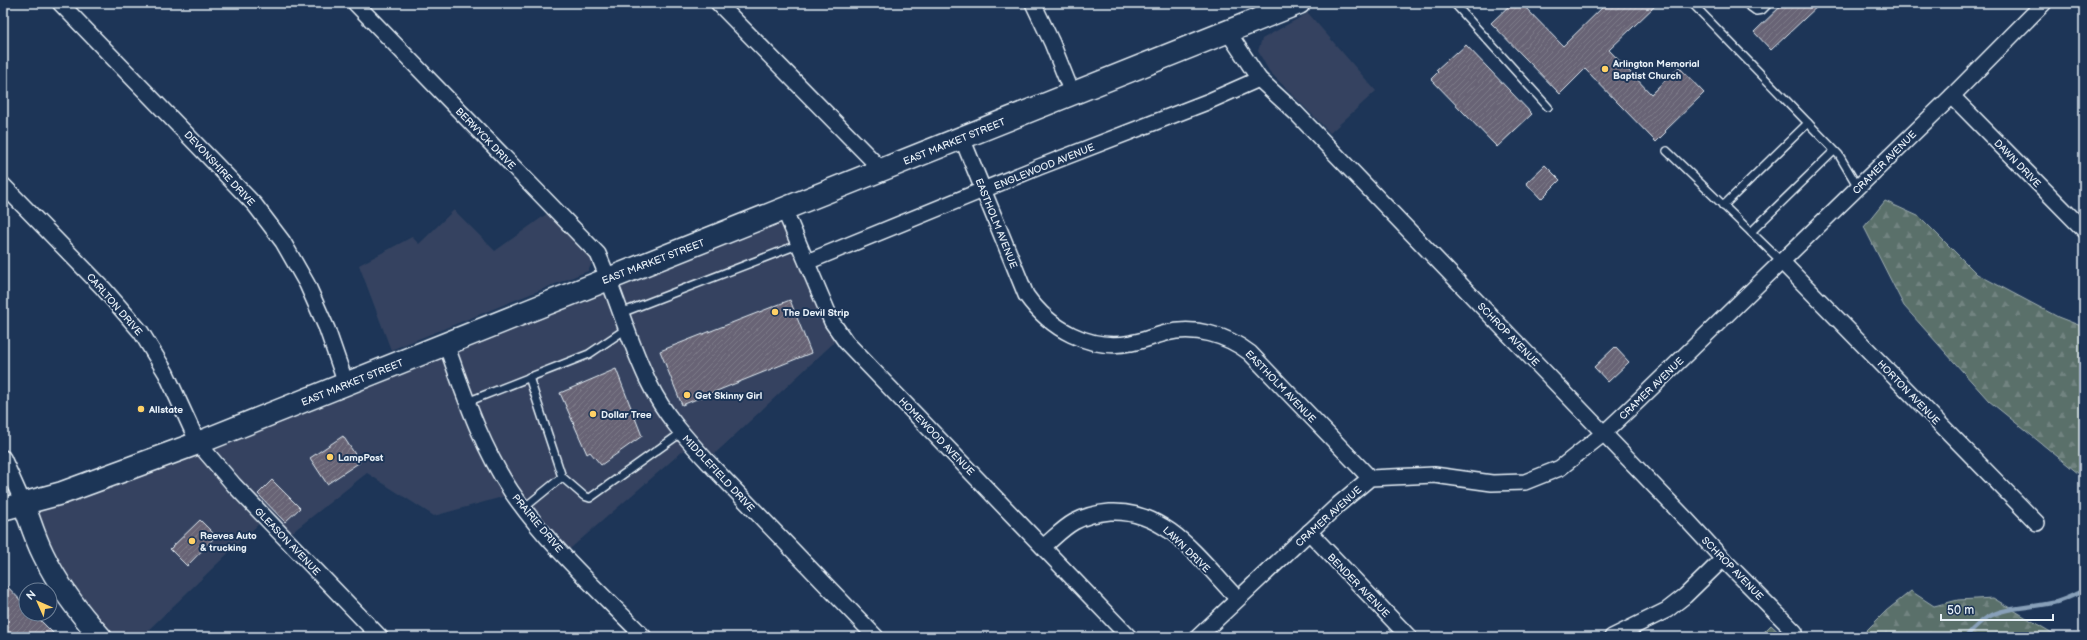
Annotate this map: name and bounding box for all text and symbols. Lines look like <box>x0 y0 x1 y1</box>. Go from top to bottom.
place label: Arlington Memorial Baptist Church <box>1612 58 1700 82</box>
marker: Arlington Memorial Baptist Church <box>1600 64 1610 74</box>
street label: BERWYCK DRIVE <box>453 105 518 172</box>
street label: EAST MARKET STREET <box>902 116 1007 168</box>
street label: CRAMER AVENUE <box>1850 128 1919 197</box>
street label: DEVONSHIRE DRIVE <box>181 129 257 209</box>
street label: DAWN DRIVE <box>1991 137 2043 190</box>
street label: ENGLEWOOD AVENUE <box>992 141 1097 193</box>
street label: EASTHOLM AVENUE <box>973 177 1020 271</box>
street label: EAST MARKET STREET <box>600 237 706 287</box>
street label: CARLTON DRIVE <box>84 271 145 339</box>
street label: SCHROP AVENUE <box>1475 300 1542 369</box>
marker: The Devil Strip <box>770 307 780 317</box>
place label: The Devil Strip <box>783 307 850 319</box>
street label: EASTHOLM AVENUE <box>1243 348 1318 426</box>
street label: CRAMER AVENUE <box>1617 355 1687 422</box>
street label: EAST MARKET STREET <box>300 357 405 409</box>
street label: HORTON AVENUE <box>1875 358 1942 428</box>
marker: Get Skinny Girl <box>682 390 692 400</box>
place label: Get Skinny Girl <box>695 390 762 402</box>
street label: HOMEWOOD AVENUE <box>896 395 977 478</box>
marker: Allstate <box>136 404 146 414</box>
place label: Allstate <box>148 404 183 416</box>
marker: Dollar Tree <box>588 409 598 419</box>
place label: Dollar Tree <box>601 409 652 421</box>
street label: MIDDLEFIELD DRIVE <box>680 433 757 515</box>
marker: LampPost <box>325 452 335 462</box>
place label: LampPost <box>338 452 384 464</box>
street label: CRAMER AVENUE <box>1293 484 1365 550</box>
street label: PRAIRIE DRIVE <box>509 492 565 556</box>
street label: GLEASON AVENUE <box>252 505 323 578</box>
street label: LAWN DRIVE <box>1160 524 1213 575</box>
place label: Reeves Auto & trucking <box>200 530 257 554</box>
street label: SCHROP AVENUE <box>1699 534 1766 603</box>
marker: Reeves Auto & trucking <box>187 536 197 546</box>
street label: BENDER AVENUE <box>1325 551 1392 620</box>
north arrow <box>18 582 58 622</box>
text: N <box>24 588 39 603</box>
scale bar <box>1941 596 2053 622</box>
text: 50 m <box>1947 603 1974 618</box>

